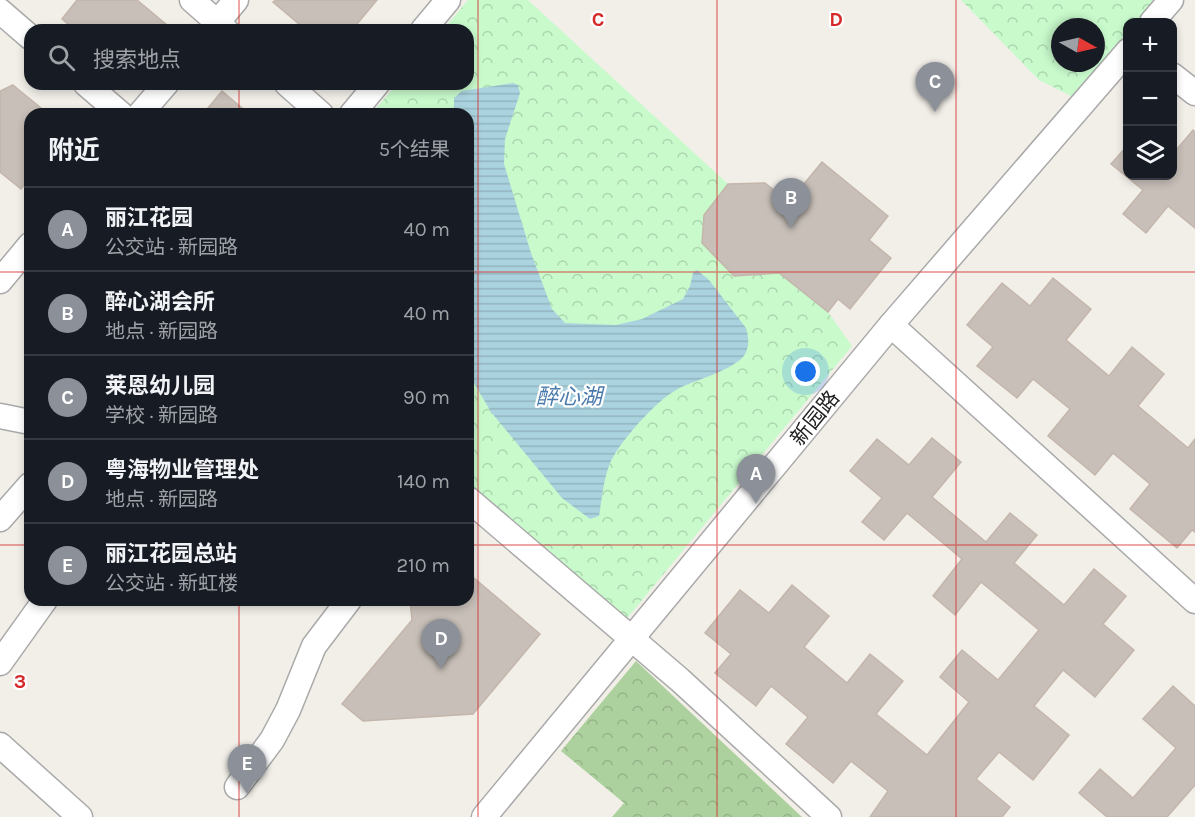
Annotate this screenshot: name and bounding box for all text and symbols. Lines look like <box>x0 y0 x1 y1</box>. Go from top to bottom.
text: C <box>592 8 604 31</box>
text: D <box>829 8 843 31</box>
north arrow <box>1051 18 1105 72</box>
map controls <box>1123 18 1177 180</box>
button: + <box>1123 18 1177 72</box>
search box <box>24 24 474 90</box>
icon: search <box>45 41 78 74</box>
text: 搜索地点 <box>93 47 181 73</box>
pin: C <box>916 63 954 112</box>
button: − <box>1123 72 1177 126</box>
button: layers <box>1123 126 1177 180</box>
text: 附近 <box>48 135 100 166</box>
text: 5个结果 <box>379 138 450 161</box>
pin: B <box>772 178 810 228</box>
text: 丽江花园 <box>105 205 193 231</box>
text: A <box>61 218 74 241</box>
text: 40 m <box>404 218 450 241</box>
text: 公交站 · 新园路 <box>105 236 238 259</box>
text: 醉心湖会所 <box>105 289 215 315</box>
text: B <box>61 302 74 325</box>
text: 40 m <box>404 302 450 325</box>
text: 地点 · 新园路 <box>105 320 218 343</box>
your location <box>791 357 820 386</box>
text: 莱恩幼儿园 <box>105 373 215 399</box>
water label: 醉心湖 <box>536 384 605 410</box>
text: C <box>61 386 74 409</box>
text: 90 m <box>403 386 450 409</box>
street label: 新园路 <box>786 386 844 450</box>
text: 学校 · 新园路 <box>105 404 218 427</box>
pin: A <box>736 454 776 504</box>
text: 粤海物业管理处 <box>105 457 259 483</box>
text: D <box>61 470 74 493</box>
text: 140 m <box>397 470 450 493</box>
text: 地点 · 新园路 <box>105 488 218 511</box>
text: 丽江花园总站 <box>105 541 237 567</box>
text: E <box>62 554 73 577</box>
text: 210 m <box>396 554 450 577</box>
text: 公交站 · 新虹楼 <box>105 572 238 595</box>
pin: D <box>422 620 460 669</box>
text: 3 <box>14 670 26 693</box>
pin: E <box>228 744 266 794</box>

